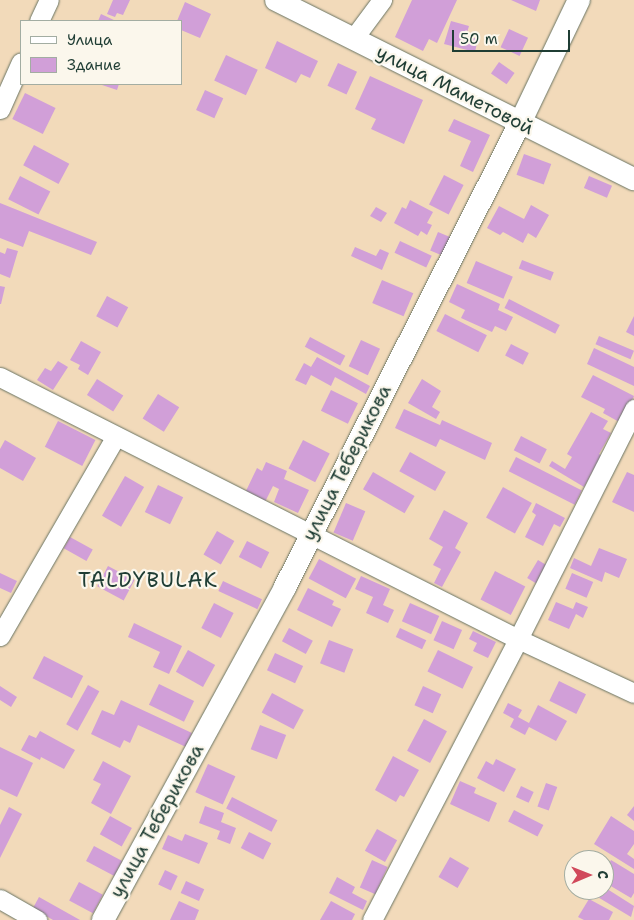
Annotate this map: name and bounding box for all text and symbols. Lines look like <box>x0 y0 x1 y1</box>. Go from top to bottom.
legend <box>20 20 182 85</box>
scale bar <box>454 20 572 52</box>
text: 50 m <box>460 29 498 49</box>
text: Улица <box>67 30 112 50</box>
street label: улица Маметовой <box>372 40 538 140</box>
text: Здание <box>67 55 121 75</box>
street label: улица Теберикова <box>298 381 396 545</box>
district label: TALDYBULAK <box>77 567 219 593</box>
street label: улица Теберикова <box>105 740 209 902</box>
north arrow <box>564 850 614 900</box>
text: С <box>594 870 612 879</box>

